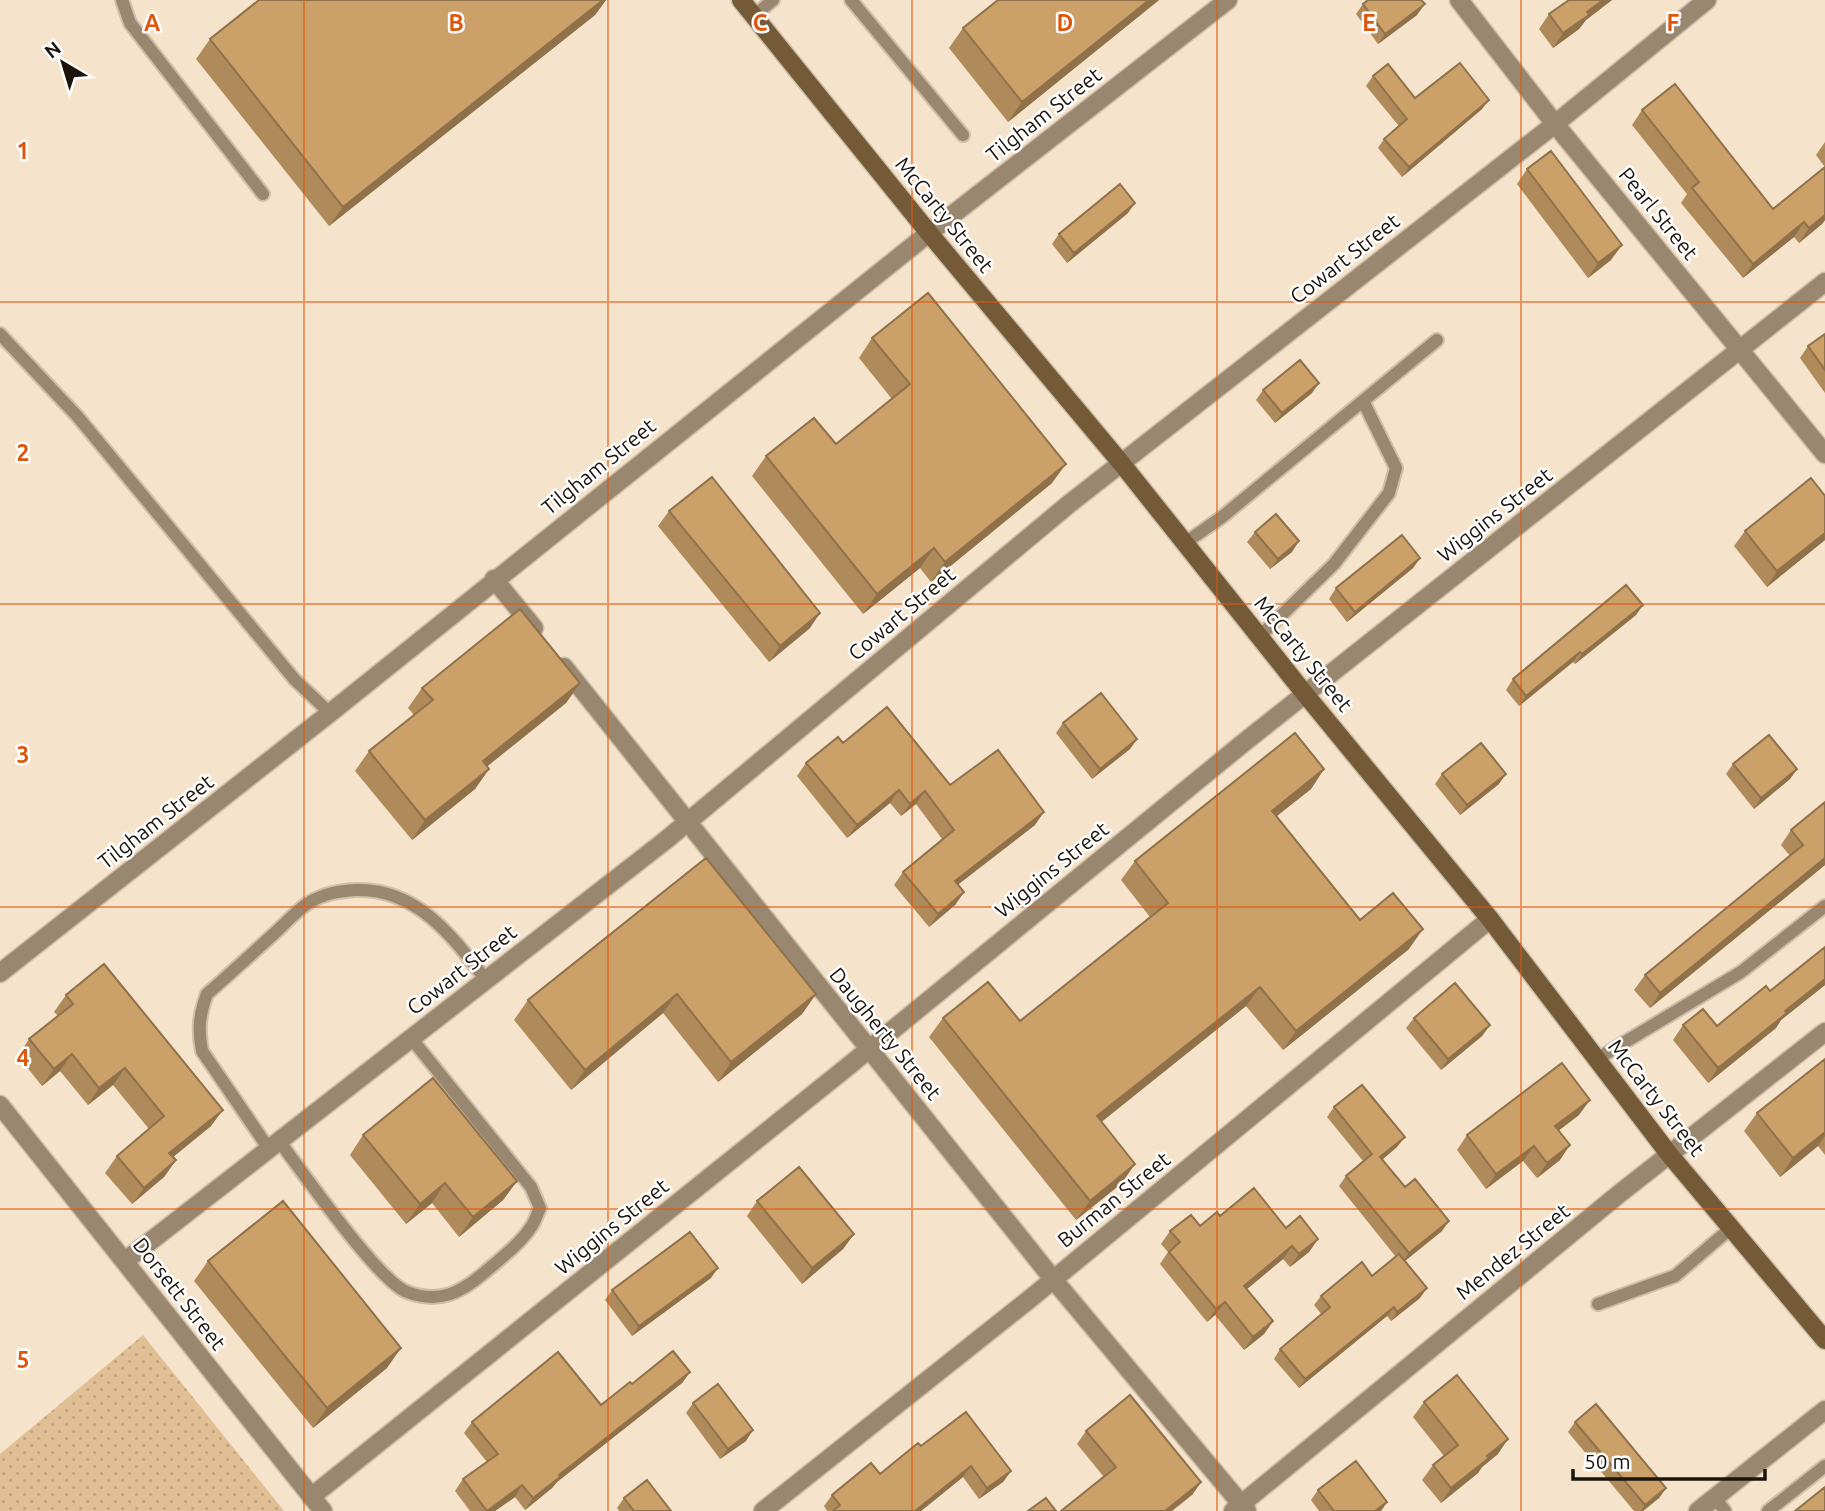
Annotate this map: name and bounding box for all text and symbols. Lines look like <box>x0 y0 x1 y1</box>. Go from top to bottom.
text: A <box>144 10 160 35</box>
text: B <box>448 10 464 35</box>
text: C <box>753 10 768 35</box>
text: D <box>1057 10 1073 35</box>
text: E <box>1362 10 1376 35</box>
text: F <box>1667 10 1680 35</box>
north arrow <box>28 28 98 98</box>
text: N <box>40 37 65 63</box>
street label: Tilgham Street <box>981 62 1106 167</box>
text: 1 <box>17 138 29 163</box>
street label: McCarty Street <box>891 152 999 277</box>
street label: Pearl Street <box>1614 163 1703 264</box>
street label: Cowart Street <box>1285 208 1404 308</box>
street label: Tilgham Street <box>537 413 660 519</box>
text: 2 <box>17 440 29 465</box>
street label: Wiggins Street <box>1432 462 1556 566</box>
street label: Cowart Street <box>843 562 960 665</box>
street label: McCarty Street <box>1250 591 1358 716</box>
text: 3 <box>17 742 29 767</box>
street label: Tilgham Street <box>93 769 218 874</box>
street label: Wiggins Street <box>990 816 1113 922</box>
street label: Cowart Street <box>402 919 521 1019</box>
street label: Daugherty Street <box>825 962 946 1104</box>
street label: McCarty Street <box>1604 1034 1710 1161</box>
text: 4 <box>17 1045 30 1070</box>
street label: Burman Street <box>1052 1147 1174 1252</box>
street label: Wiggins Street <box>550 1173 673 1279</box>
street label: Mendez Street <box>1451 1198 1574 1304</box>
street label: Dorsett Street <box>129 1233 231 1354</box>
text: 5 <box>17 1347 29 1372</box>
scale bar <box>1573 1438 1766 1482</box>
text: 50 m <box>1584 1449 1631 1473</box>

